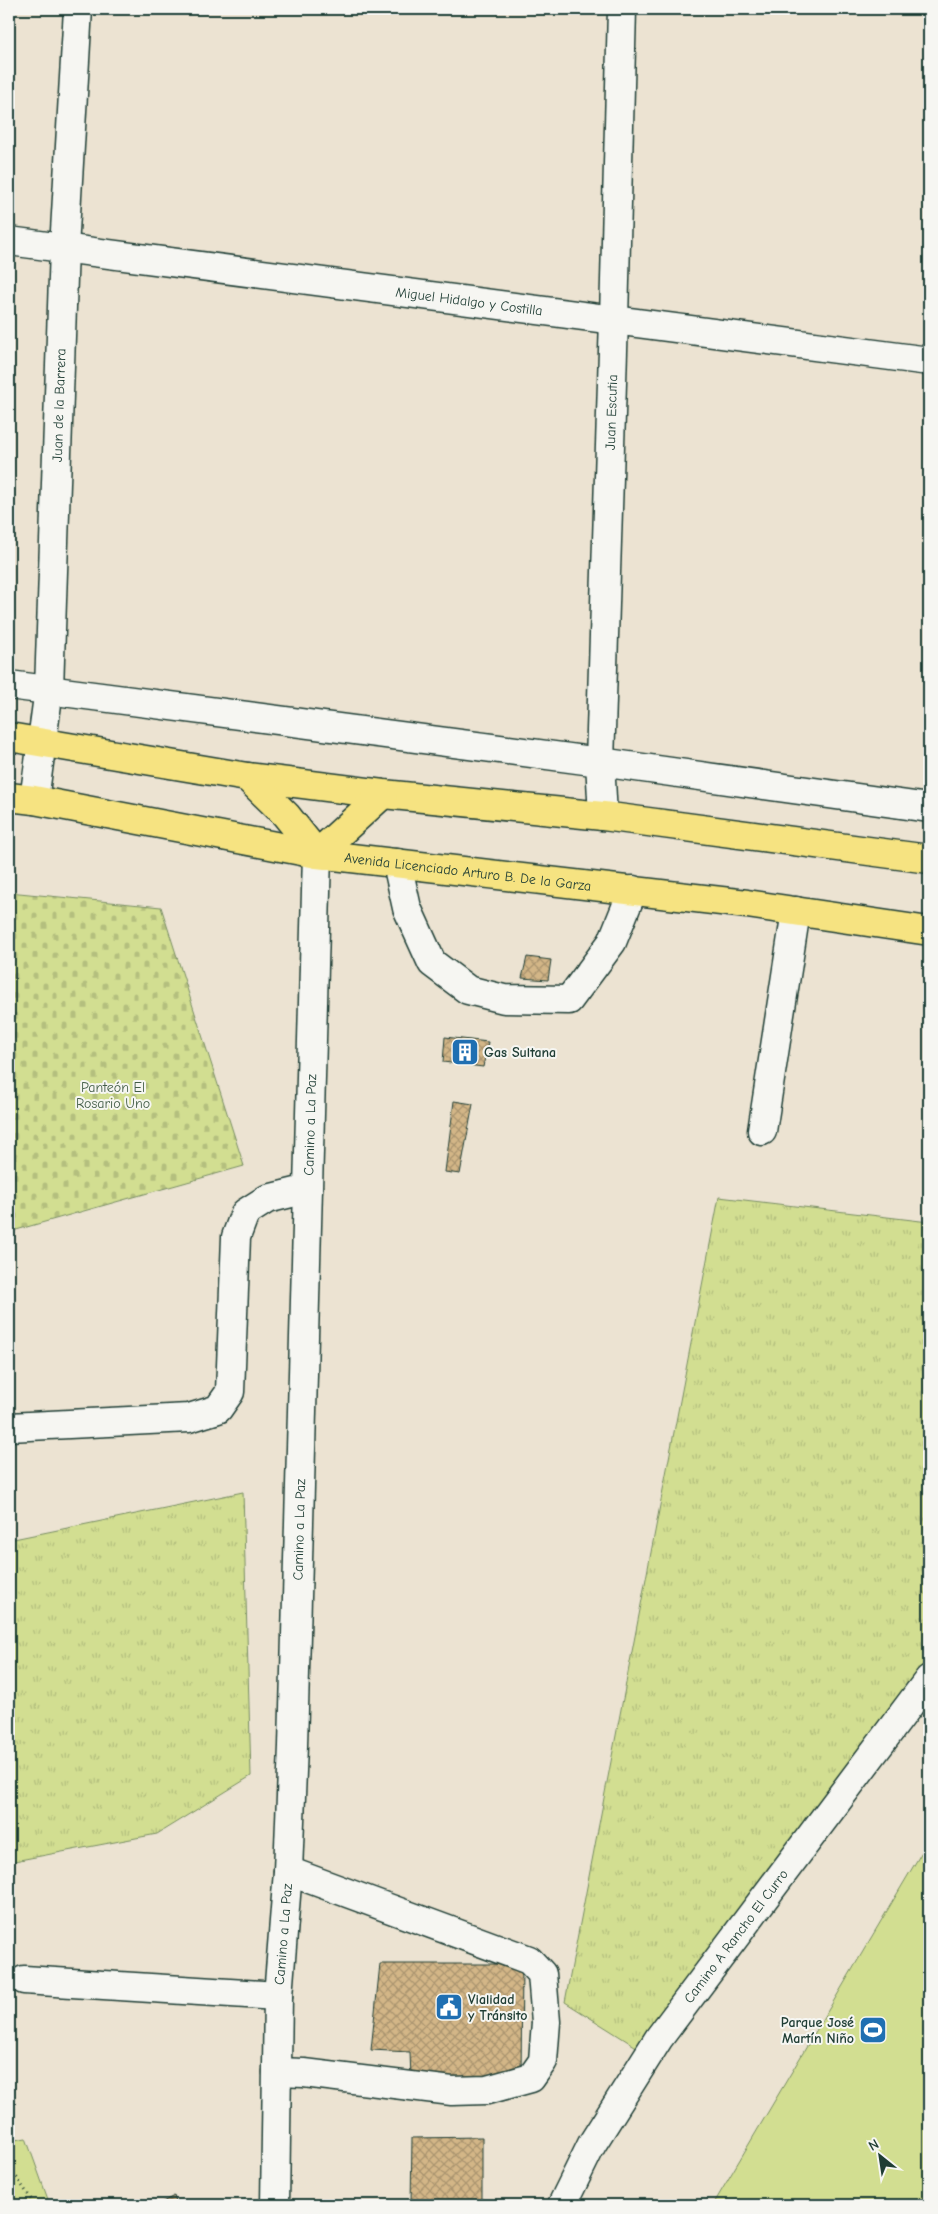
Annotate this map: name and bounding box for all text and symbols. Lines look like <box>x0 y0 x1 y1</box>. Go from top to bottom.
street label: Miguel Hidalgo y Costilla <box>395 283 544 319</box>
street label: Juan de la Barrera <box>48 348 69 462</box>
street label: Juan Escutia <box>601 374 621 450</box>
street label: Avenida Licenciado Arturo B. De la Garza <box>343 849 592 894</box>
building icon: Gas Sultana <box>450 1037 480 1067</box>
place label: Gas Sultana <box>484 1044 556 1061</box>
street label: Camino a La Paz <box>300 1074 320 1176</box>
park label: Panteón El Rosario Uno <box>76 1079 150 1112</box>
street label: Camino a La Paz <box>289 1479 309 1581</box>
street label: Camino A Rancho El Curro <box>680 1866 792 2006</box>
street label: Camino a La Paz <box>270 1883 295 1986</box>
place label: Vialidad y Tránsito <box>468 1991 528 2024</box>
public building icon: Vialidad y Tránsito <box>434 1992 464 2022</box>
place label: Parque José Martín Niño <box>781 2014 854 2047</box>
sports icon: Parque José Martín Niño <box>858 2015 888 2045</box>
north arrow <box>856 2132 906 2182</box>
text: N <box>866 2136 882 2155</box>

